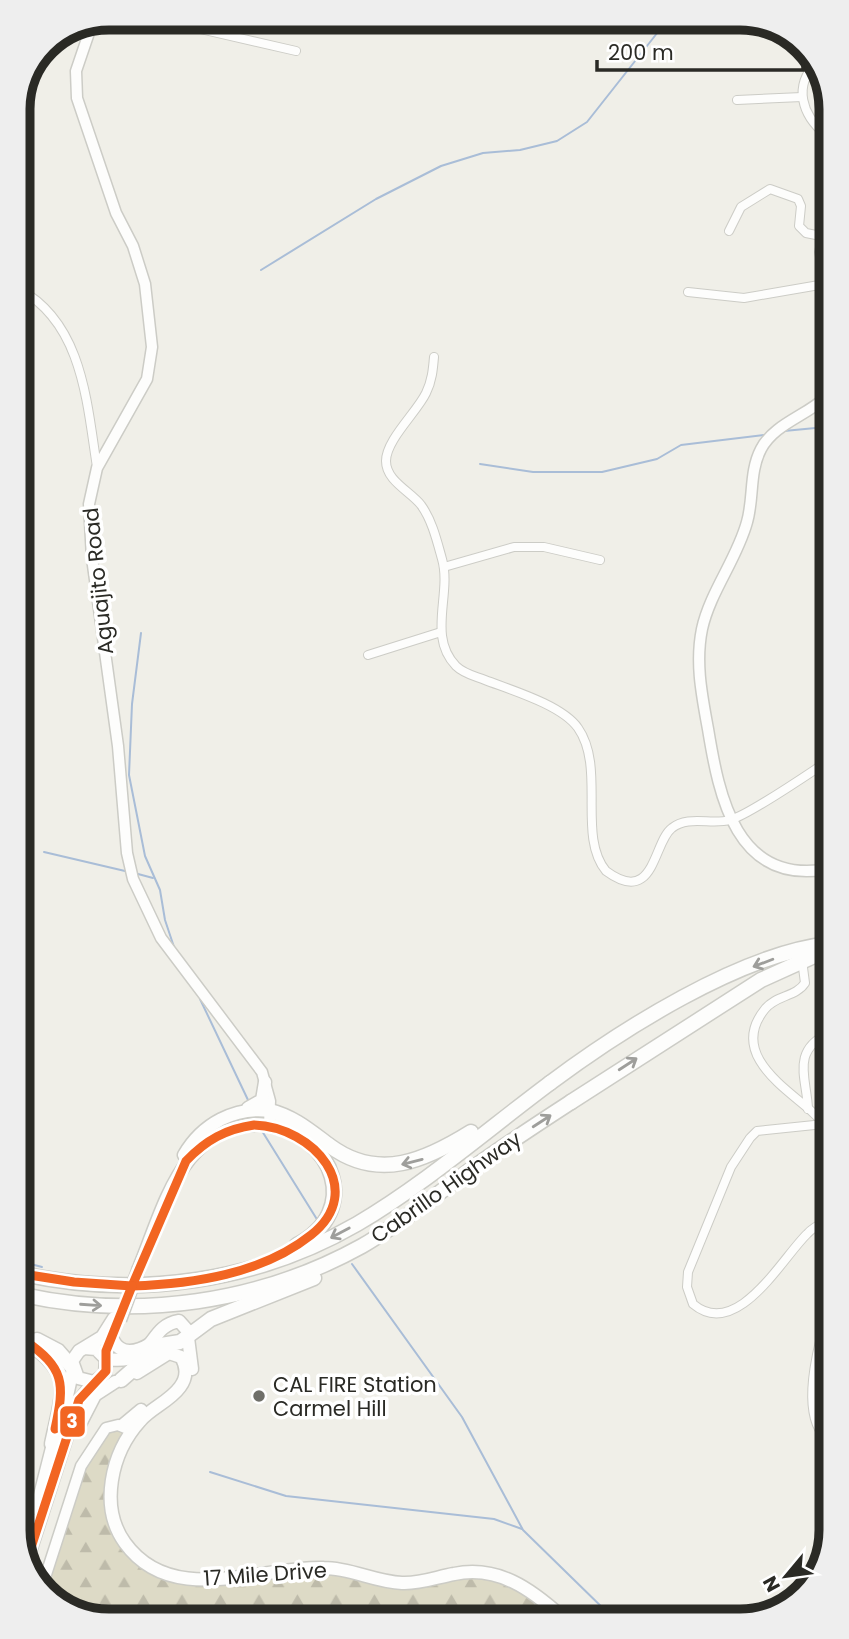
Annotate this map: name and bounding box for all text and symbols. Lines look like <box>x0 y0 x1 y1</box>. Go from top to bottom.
scale bar <box>597 28 804 72</box>
text: 200 m <box>608 38 674 67</box>
street label: Aguajito Road <box>76 506 120 656</box>
one-way arrow <box>753 958 775 970</box>
one-way arrow <box>618 1057 638 1071</box>
one-way arrow <box>532 1113 552 1127</box>
street label: Cabrillo Highway <box>365 1124 527 1250</box>
one-way arrow <box>401 1156 423 1169</box>
one-way arrow <box>330 1227 351 1240</box>
one-way arrow <box>79 1299 102 1312</box>
place label: CAL FIRE Station Carmel Hill <box>273 1370 437 1423</box>
marker: CAL FIRE Station Carmel Hill <box>251 1388 267 1404</box>
line badge: 3 <box>59 1405 86 1438</box>
text: 3 <box>66 1408 78 1435</box>
north arrow <box>751 1541 821 1611</box>
street label: 17 Mile Drive <box>202 1555 328 1593</box>
text: N <box>756 1571 787 1597</box>

